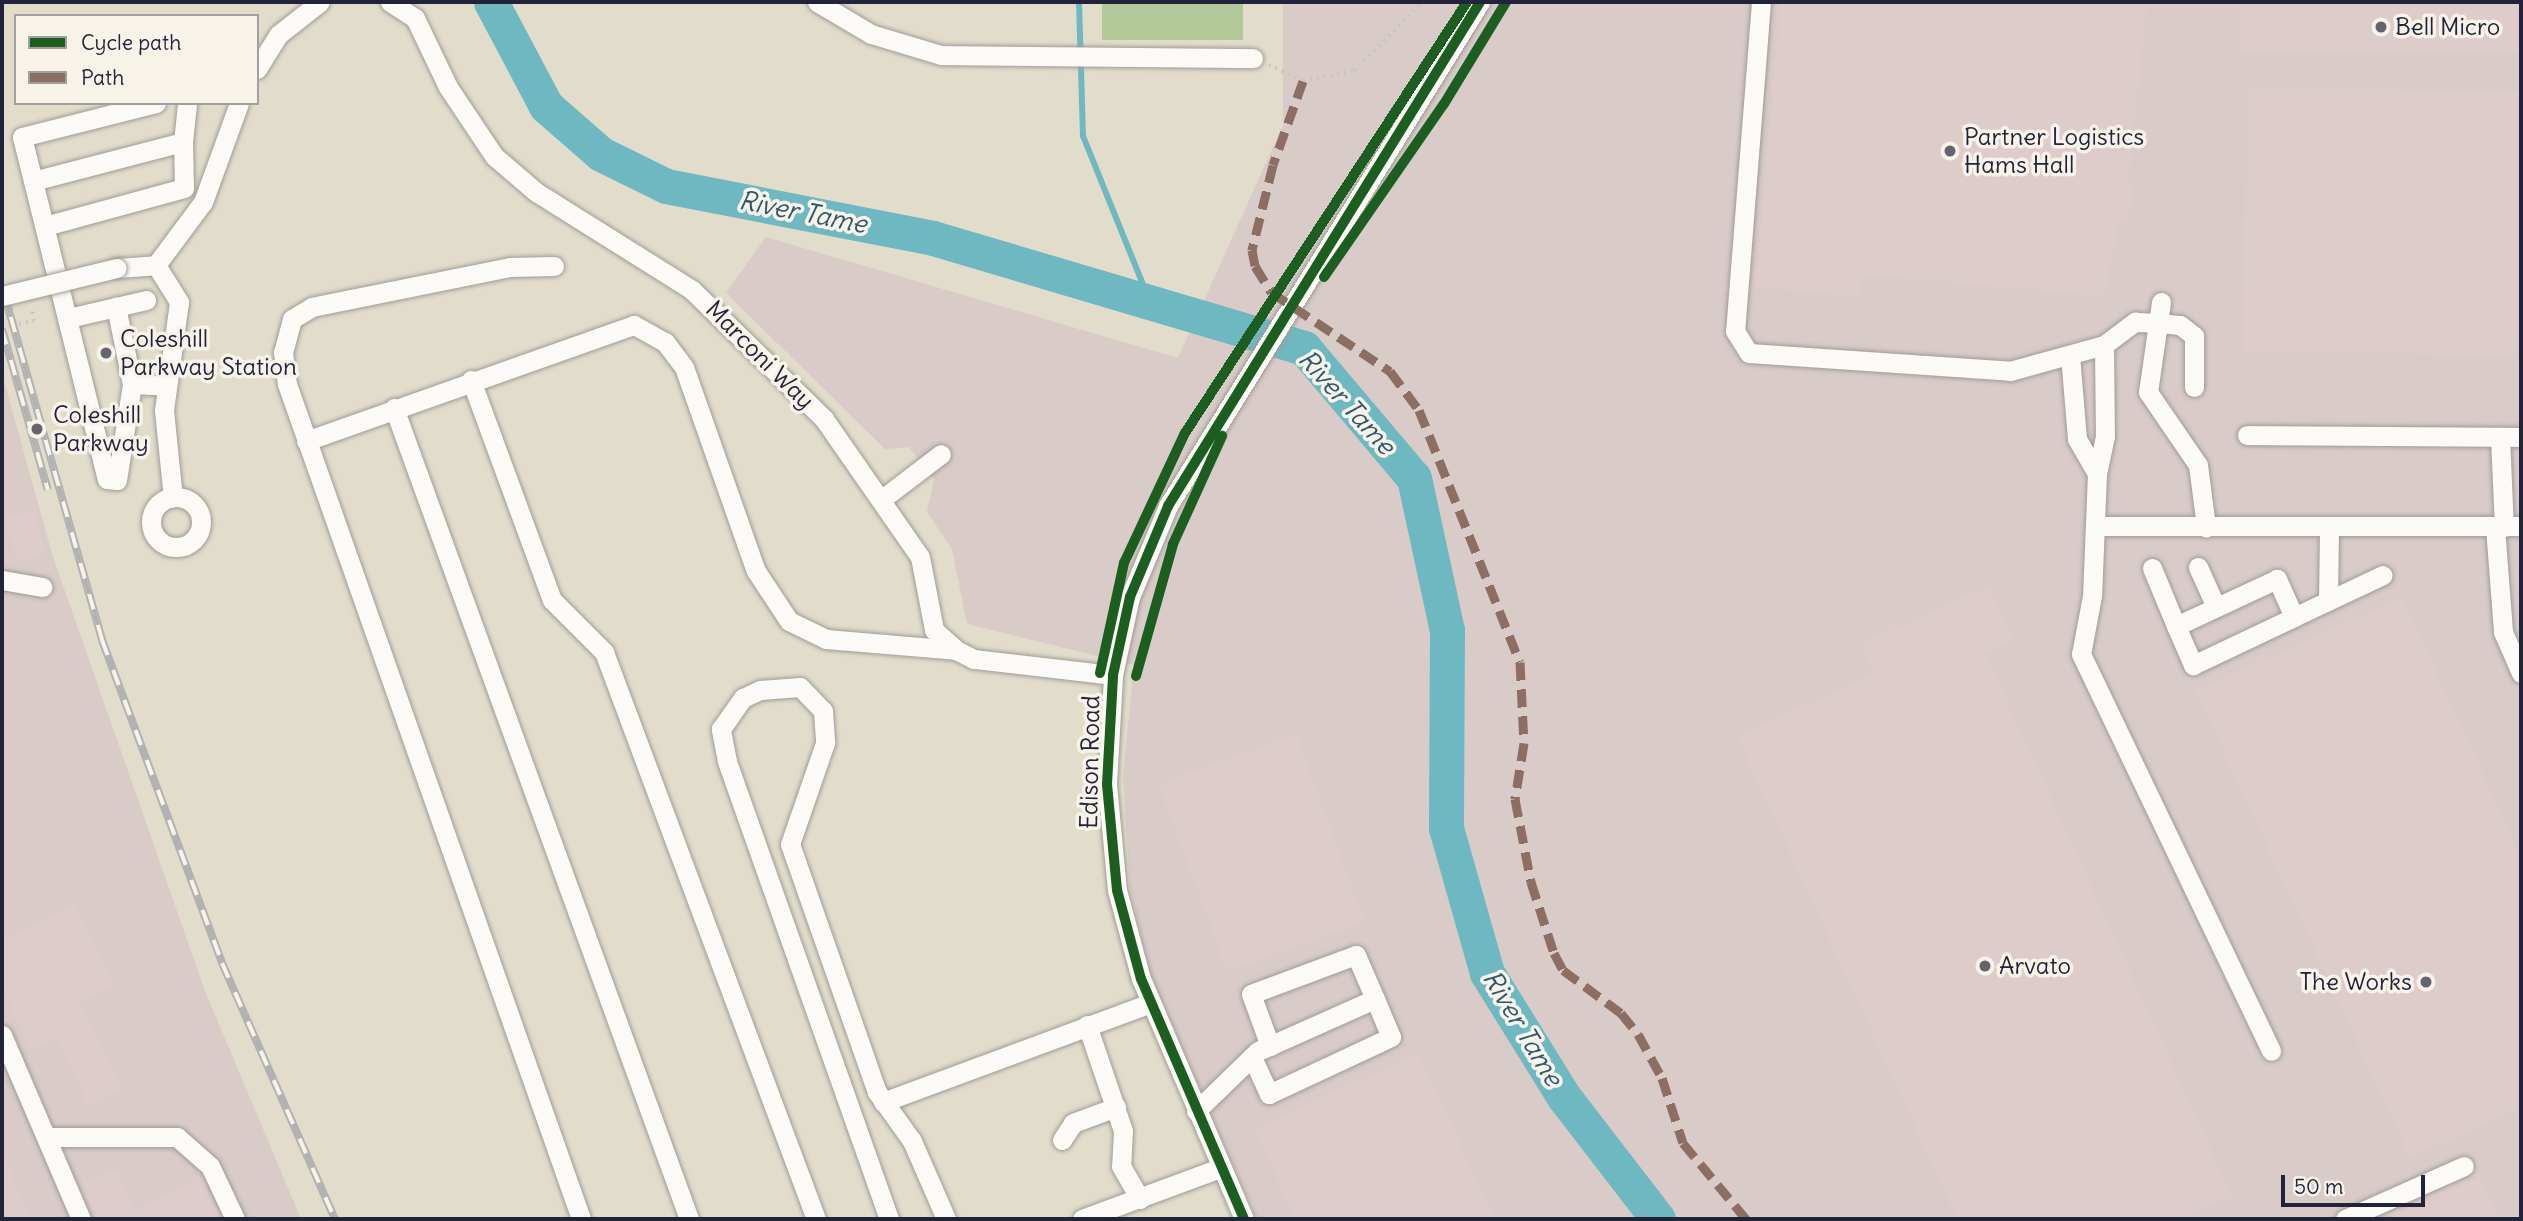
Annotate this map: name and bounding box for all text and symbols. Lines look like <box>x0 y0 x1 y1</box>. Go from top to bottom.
place label: Bell Micro <box>2395 13 2500 41</box>
legend <box>14 14 259 105</box>
marker: Bell Micro <box>2373 19 2389 35</box>
text: Cycle path <box>81 29 181 56</box>
text: Path <box>81 64 124 91</box>
place label: Partner Logistics Hams Hall <box>1964 123 2144 179</box>
marker: Partner Logistics Hams Hall <box>1942 143 1958 159</box>
water label: River Tame <box>737 184 869 240</box>
street label: Marconi Way <box>700 295 820 415</box>
place label: Coleshill Parkway Station <box>120 325 297 381</box>
water label: River Tame <box>1292 343 1402 461</box>
marker: Coleshill Parkway Station <box>98 345 114 361</box>
place label: Coleshill Parkway <box>53 401 149 457</box>
marker: Coleshill Parkway <box>27 419 47 439</box>
street label: Edison Road <box>1074 695 1106 829</box>
place label: Arvato <box>1999 952 2071 980</box>
marker: Arvato <box>1977 958 1993 974</box>
water label: River Tame <box>1476 965 1570 1091</box>
place label: The Works <box>2300 968 2412 996</box>
marker: The Works <box>2418 974 2434 990</box>
scale bar <box>2285 1162 2428 1206</box>
text: 50 m <box>2294 1173 2343 1200</box>

